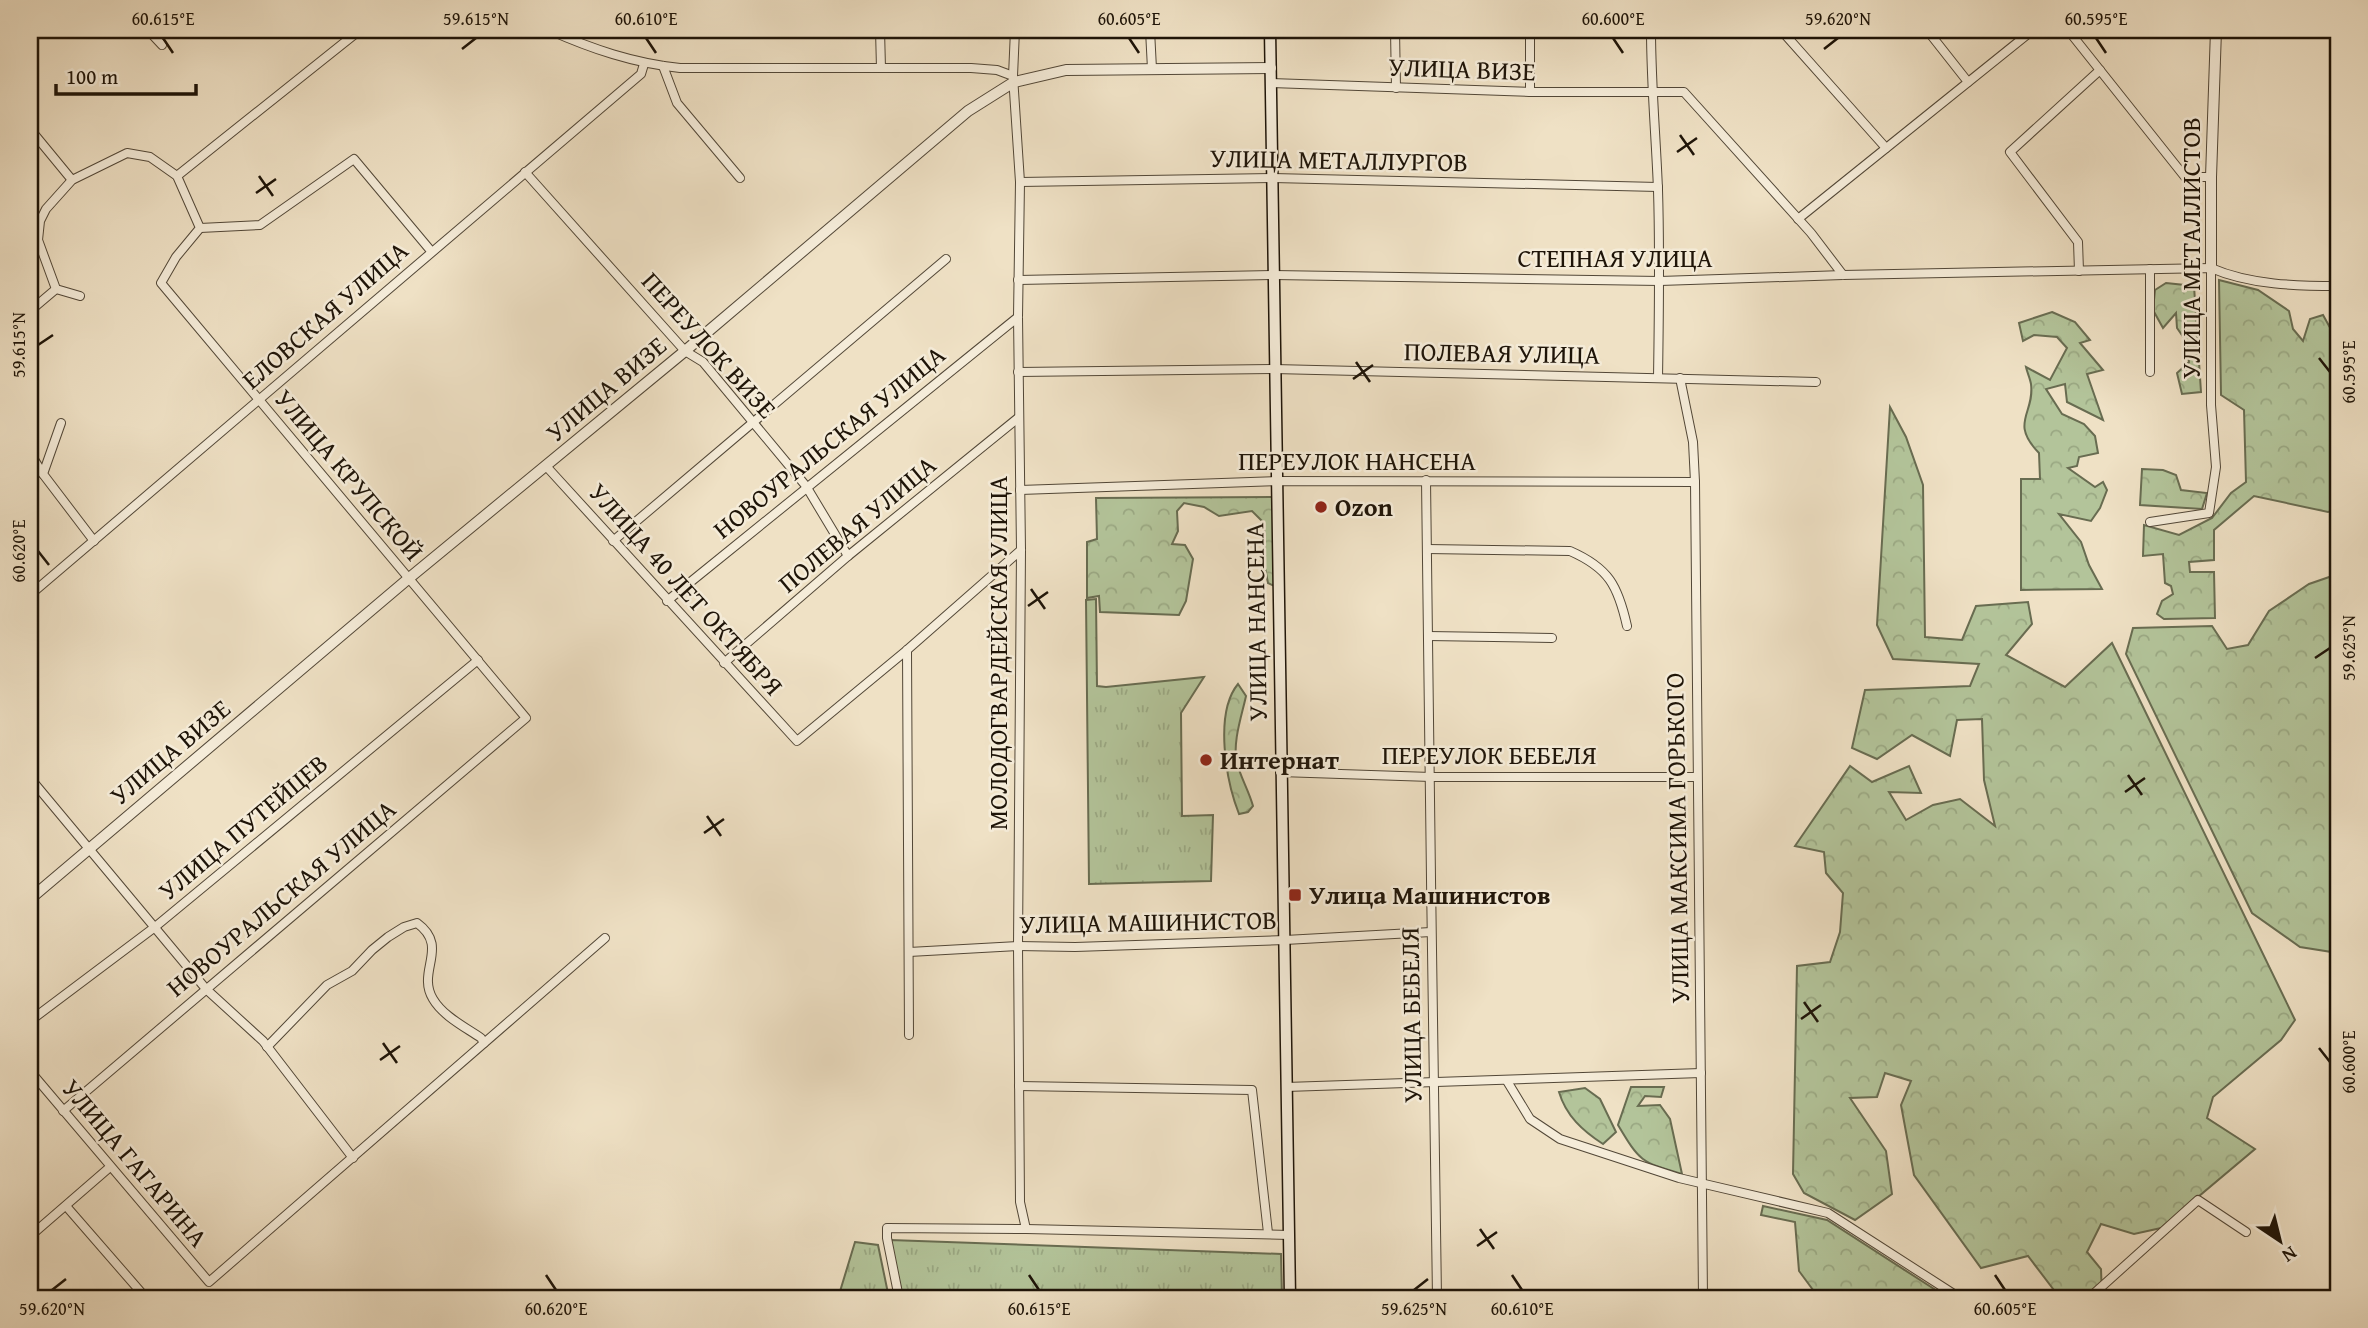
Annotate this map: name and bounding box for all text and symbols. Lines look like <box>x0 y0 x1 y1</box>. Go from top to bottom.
text: 60.615°E <box>131 5 195 32</box>
text: 59.615°N <box>443 5 509 32</box>
text: 60.610°E <box>614 5 678 32</box>
text: 60.605°E <box>1097 5 1161 32</box>
text: 60.600°E <box>1581 5 1645 32</box>
text: 59.620°N <box>1805 5 1871 32</box>
text: 60.595°E <box>2064 5 2128 32</box>
street label: УЛИЦА ВИЗЕ <box>1388 46 1536 91</box>
scale bar <box>56 52 196 96</box>
text: 100 m <box>66 61 118 92</box>
street label: УЛИЦА МЕТАЛЛИСТОВ <box>2171 117 2210 379</box>
street label: УЛИЦА МЕТАЛЛУРГОВ <box>1210 138 1468 181</box>
street label: ЕЛОВСКАЯ УЛИЦА <box>233 231 417 398</box>
street label: СТЕПНАЯ УЛИЦА <box>1517 238 1713 277</box>
street label: ПЕРЕУЛОК ВИЗЕ <box>633 263 786 427</box>
text: 59.615°N <box>5 312 32 378</box>
street label: УЛИЦА ВИЗЕ <box>537 326 675 451</box>
street label: ПОЛЕВАЯ УЛИЦА <box>1404 331 1601 374</box>
street label: НОВОУРАЛЬСКАЯ УЛИЦА <box>704 335 954 548</box>
text: 60.595°E <box>2335 340 2362 404</box>
street label: УЛИЦА КРУПСКОЙ <box>266 380 433 569</box>
street label: ПЕРЕУЛОК НАНСЕНА <box>1238 441 1476 480</box>
street label: ПОЛЕВАЯ УЛИЦА <box>769 446 945 602</box>
street label: УЛИЦА 40 ЛЕТ ОКТЯБРЯ <box>580 474 793 704</box>
street label: МОЛОДОГВАРДЕЙСКАЯ УЛИЦА <box>978 476 1017 830</box>
place label: Ozon <box>1335 487 1394 526</box>
marker: Ozon <box>1313 499 1329 515</box>
text: 60.620°E <box>5 519 32 583</box>
street label: УЛИЦА НАНСЕНА <box>1234 522 1277 722</box>
text: 59.625°N <box>2335 615 2362 681</box>
street label: УЛИЦА МАКСИМА ГОРЬКОГО <box>1654 672 1699 1004</box>
street label: УЛИЦА ВИЗЕ <box>101 689 239 814</box>
street label: ПЕРЕУЛОК БЕБЕЛЯ <box>1382 735 1596 774</box>
place label: Интернат <box>1220 740 1339 779</box>
street label: УЛИЦА ПУТЕЙЦЕВ <box>149 744 336 909</box>
marker: Интернат <box>1198 752 1214 768</box>
street label: НОВОУРАЛЬСКАЯ УЛИЦА <box>157 790 404 1006</box>
place label: Улица Машинистов <box>1309 875 1551 914</box>
marker: Улица Машинистов <box>1287 887 1303 903</box>
street label: УЛИЦА МАШИНИСТОВ <box>1019 900 1277 943</box>
street label: УЛИЦА БЕБЕЛЯ <box>1389 927 1432 1103</box>
text: 60.600°E <box>2335 1030 2362 1094</box>
street label: УЛИЦА ГАГАРИНА <box>53 1070 218 1256</box>
north arrow <box>2246 1206 2316 1276</box>
text: N <box>2276 1240 2303 1270</box>
text: 59.620°N <box>19 1295 85 1322</box>
text: 60.620°E <box>524 1295 588 1322</box>
text: 60.615°E <box>1007 1295 1071 1322</box>
text: 59.625°N <box>1381 1295 1447 1322</box>
text: 60.610°E <box>1490 1295 1554 1322</box>
text: 60.605°E <box>1973 1295 2037 1322</box>

